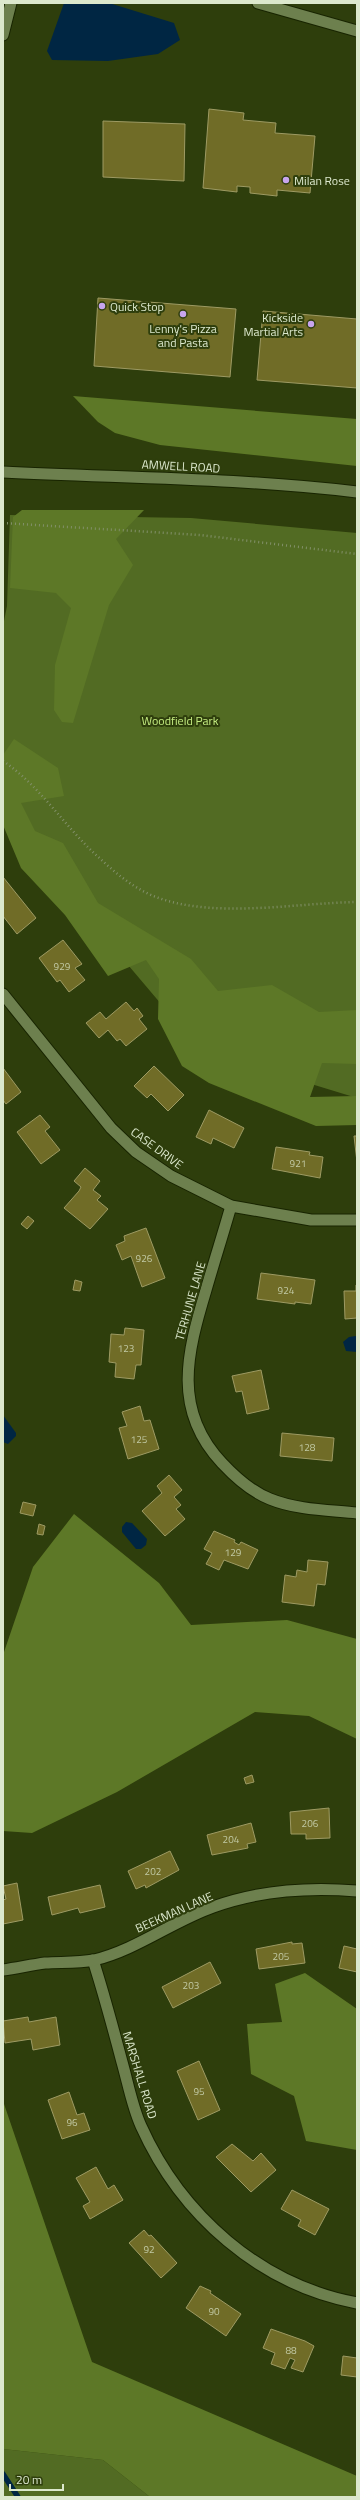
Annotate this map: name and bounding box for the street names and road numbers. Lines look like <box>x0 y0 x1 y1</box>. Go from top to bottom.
street label: AMWELL ROAD <box>141 454 221 478</box>
street label: CASE DRIVE <box>127 1122 188 1174</box>
street label: TERHUNE LANE <box>170 1259 210 1343</box>
street label: BEEKMAN LANE <box>132 1886 216 1938</box>
street label: MARSHALL ROAD <box>118 2029 162 2121</box>

